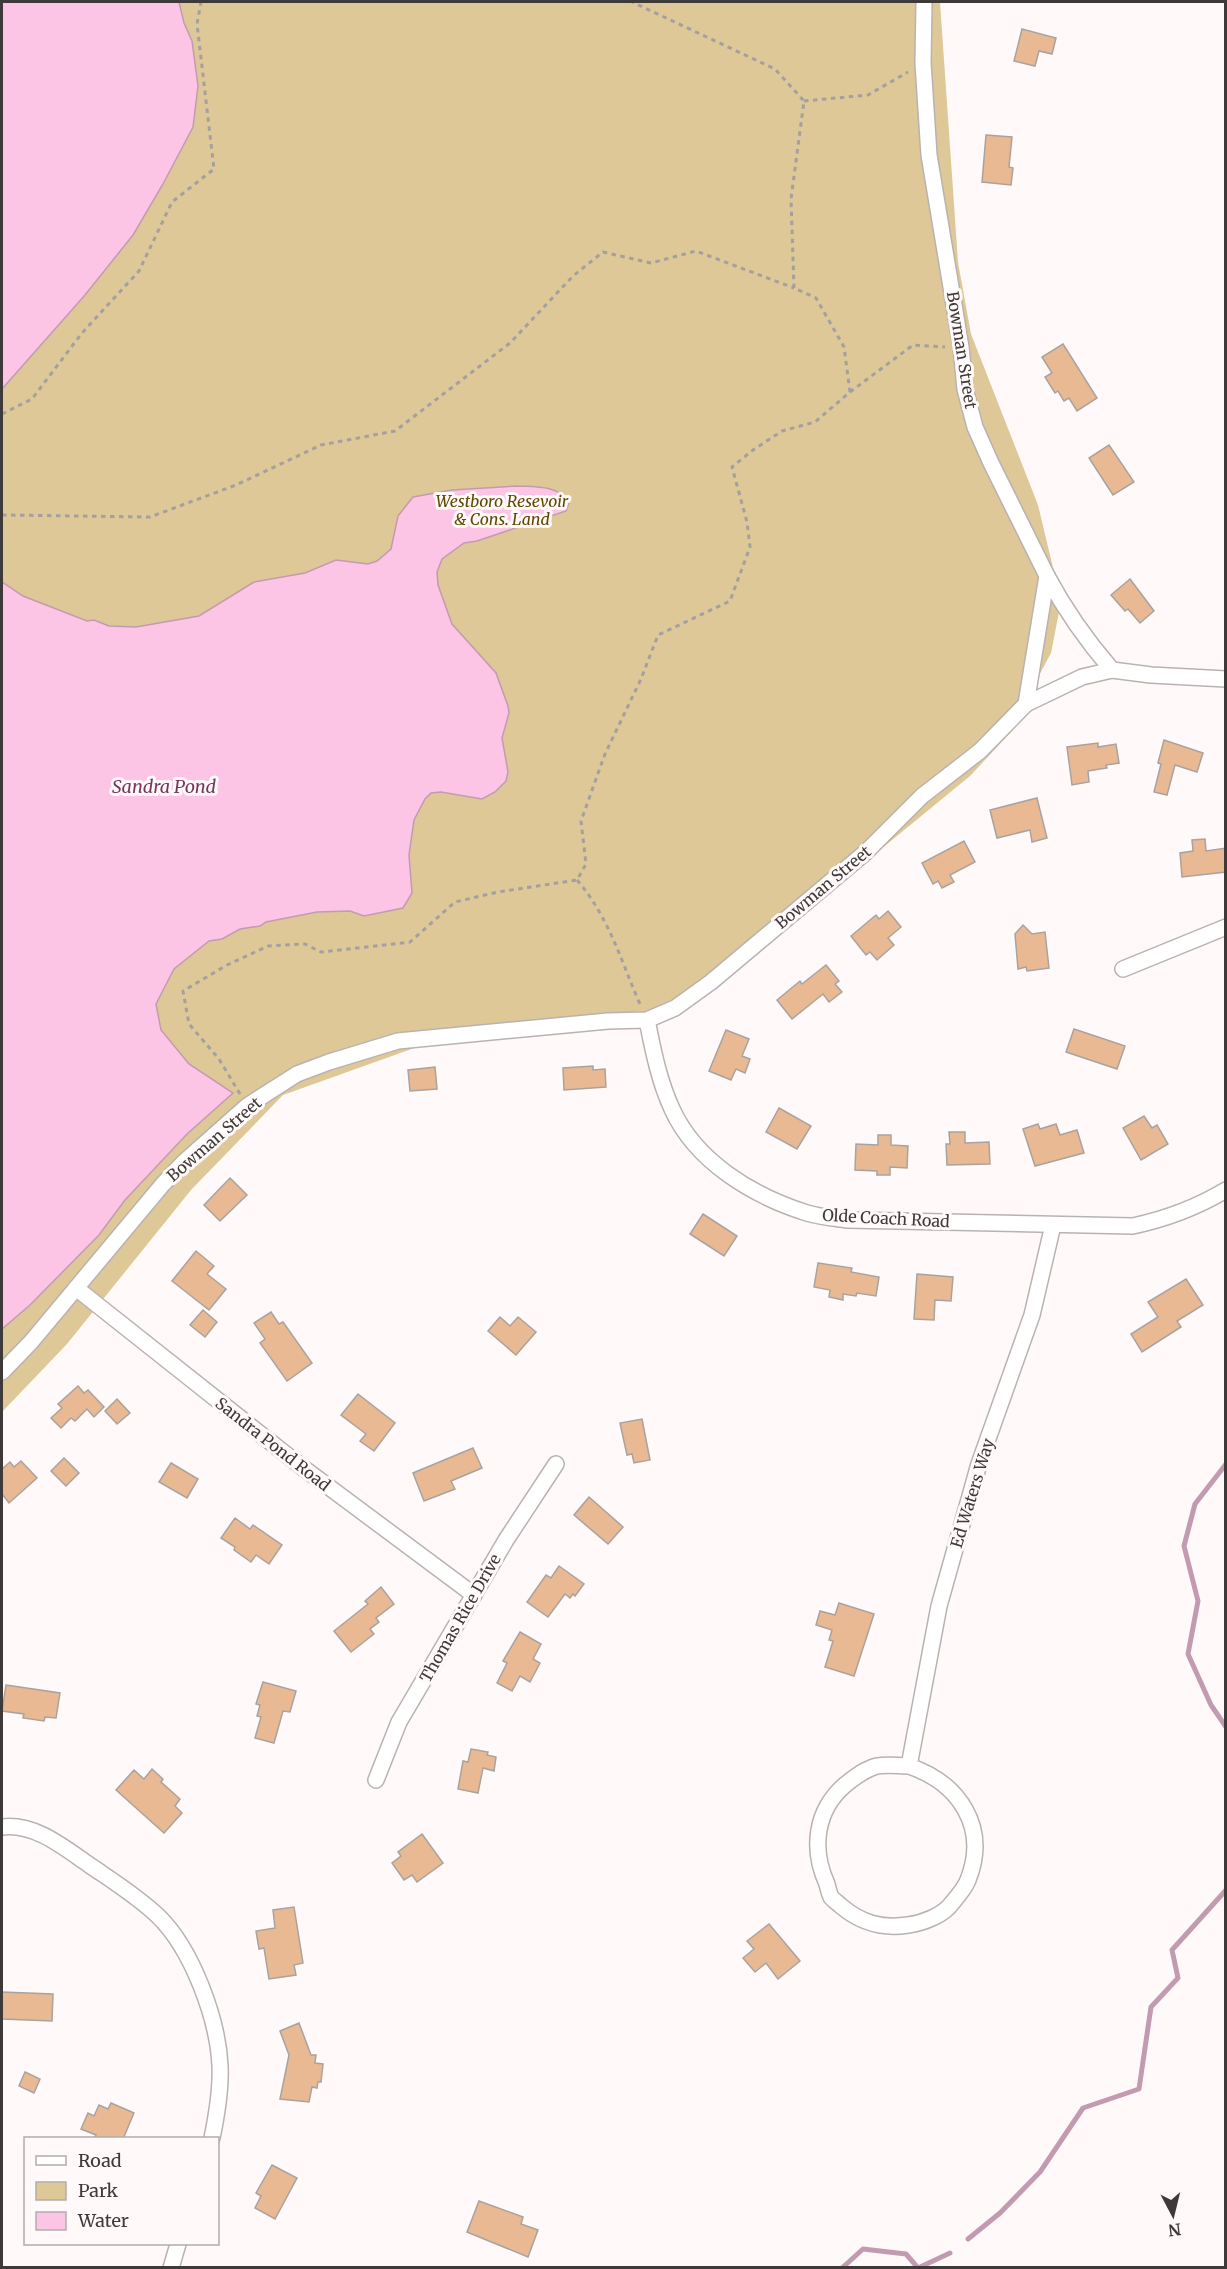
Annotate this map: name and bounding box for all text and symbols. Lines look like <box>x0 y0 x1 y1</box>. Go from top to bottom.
street label: Bowman Street <box>943 290 981 411</box>
park label: Westboro Resevoir & Cons. Land <box>436 491 569 529</box>
water label: Sandra Pond <box>112 775 217 798</box>
street label: Bowman Street <box>771 841 876 933</box>
street label: Bowman Street <box>163 1092 266 1186</box>
street label: Olde Coach Road <box>822 1205 951 1231</box>
street label: Sandra Pond Road <box>212 1393 335 1495</box>
street label: Ed Waters Way <box>946 1435 998 1550</box>
street label: Thomas Rice Drive <box>415 1550 505 1686</box>
legend <box>24 2137 219 2245</box>
text: Road <box>78 2149 122 2172</box>
text: Park <box>78 2179 119 2202</box>
north arrow <box>1143 2185 1203 2245</box>
text: Water <box>77 2209 129 2232</box>
text: N <box>1167 2219 1182 2241</box>

